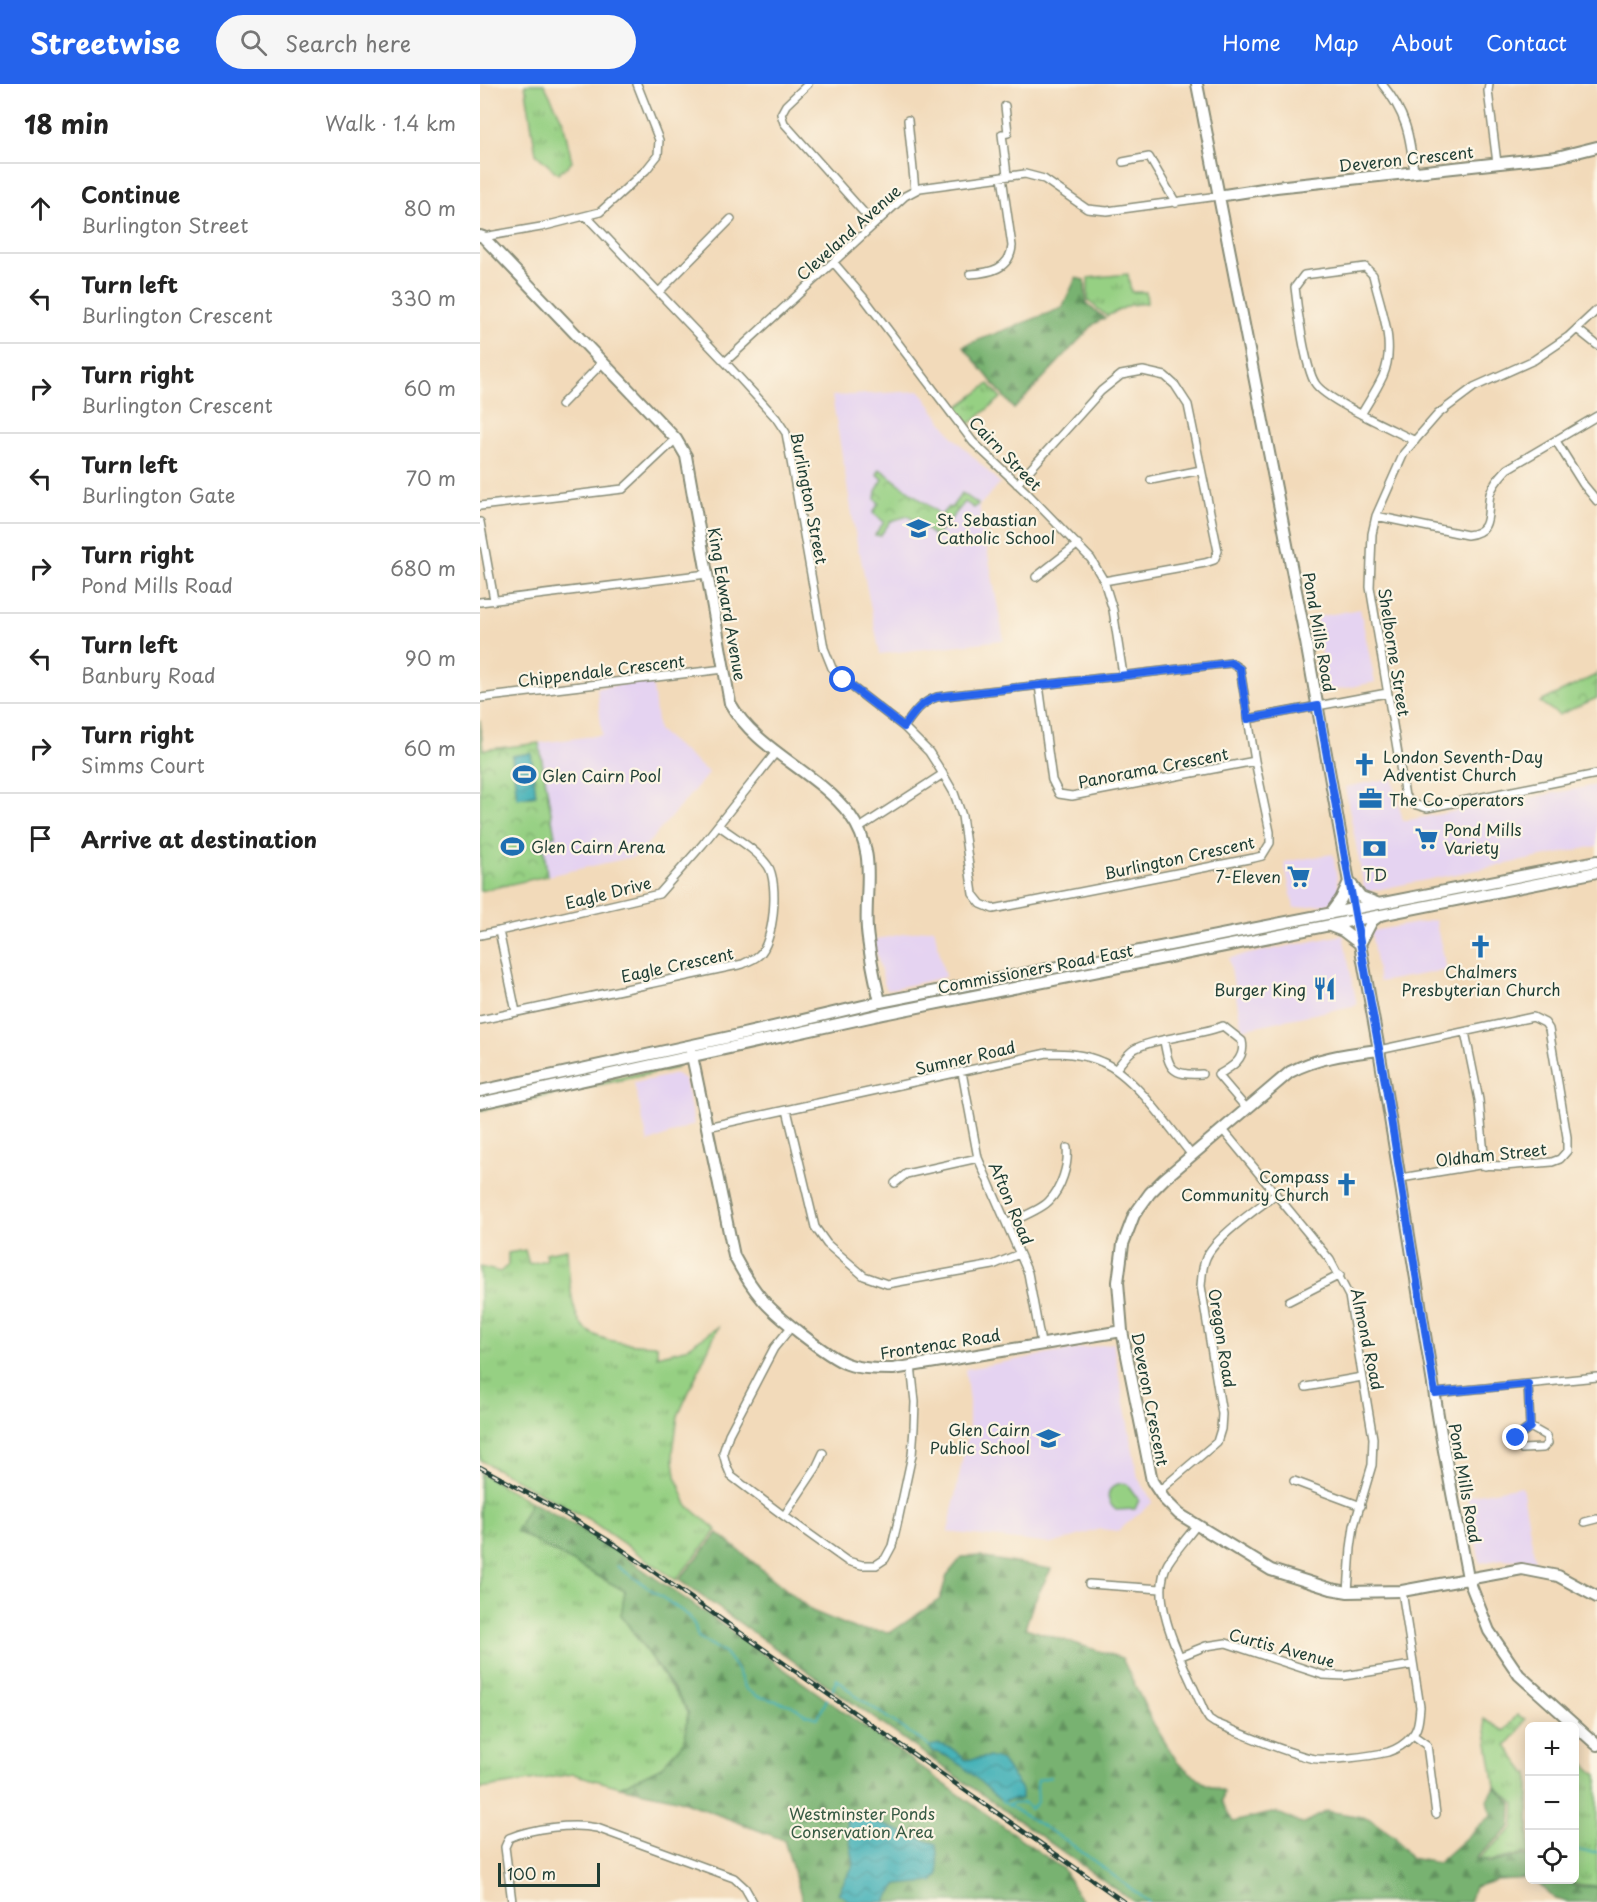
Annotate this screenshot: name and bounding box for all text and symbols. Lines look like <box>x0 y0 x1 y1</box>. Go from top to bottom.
search box <box>216 15 636 69</box>
text: Streetwise <box>30 21 180 64</box>
icon: search <box>237 26 270 59</box>
text: Search here <box>285 26 411 59</box>
text: Home <box>1222 26 1281 58</box>
text: Map <box>1314 26 1359 58</box>
text: About <box>1392 26 1453 58</box>
text: Contact <box>1486 26 1567 58</box>
text: 18 min <box>24 104 109 143</box>
text: Walk · 1.4 km <box>325 108 456 138</box>
street label: Deveron Crescent <box>1337 139 1475 177</box>
text: Continue <box>81 177 180 210</box>
street label: Cleveland Avenue <box>790 178 906 286</box>
icon: ahead <box>24 192 57 225</box>
text: 80 m <box>404 193 456 223</box>
text: Burlington Street <box>81 210 248 240</box>
text: Turn left <box>81 267 178 300</box>
icon: left <box>24 282 57 315</box>
text: 330 m <box>390 283 456 313</box>
text: Burlington Crescent <box>81 300 273 330</box>
text: Turn right <box>81 357 194 390</box>
icon: right <box>24 372 57 405</box>
text: 60 m <box>404 373 456 403</box>
text: Burlington Crescent <box>81 390 273 420</box>
street label: Cairn Street <box>964 410 1048 496</box>
street label: Burlington Street <box>785 430 835 566</box>
text: Turn left <box>81 447 178 480</box>
icon: left <box>24 462 57 495</box>
text: 70 m <box>406 463 456 493</box>
text: Burlington Gate <box>81 480 235 510</box>
place label: St. Sebastian Catholic School <box>937 507 1055 549</box>
school or university icon: St. Sebastian Catholic School <box>906 515 932 541</box>
street label: King Edward Avenue <box>703 526 753 683</box>
text: Turn right <box>81 537 194 570</box>
icon: right <box>24 552 57 585</box>
text: 680 m <box>390 553 456 583</box>
text: Pond Mills Road <box>81 570 233 600</box>
street label: Pond Mills Road <box>1298 570 1342 694</box>
street label: Shelborne Street <box>1373 586 1417 719</box>
text: Turn left <box>81 627 178 660</box>
icon: left <box>24 642 57 675</box>
text: 90 m <box>405 643 456 673</box>
street label: Chippendale Crescent <box>516 648 686 692</box>
text: Banbury Road <box>81 660 216 690</box>
route start <box>829 666 855 692</box>
text: Turn right <box>81 717 194 750</box>
icon: right <box>24 732 57 765</box>
text: 60 m <box>404 733 456 763</box>
street label: Panorama Crescent <box>1076 741 1231 793</box>
place label: London Seventh-Day Adventist Church <box>1383 744 1543 786</box>
text: Simms Court <box>81 750 205 780</box>
church icon: London Seventh-Day Adventist Church <box>1352 752 1378 778</box>
sports icon: Glen Cairn Pool <box>511 762 537 788</box>
place label: Glen Cairn Pool <box>542 763 661 787</box>
office icon: The Co-operators <box>1358 786 1384 812</box>
place label: The Co-operators <box>1389 787 1524 811</box>
place label: Pond Mills Variety <box>1444 817 1522 859</box>
icon: arrive <box>24 822 57 855</box>
text: Arrive at destination <box>81 822 317 855</box>
supermarket icon: Pond Mills Variety <box>1413 825 1439 851</box>
street label: Burlington Crescent <box>1102 829 1257 885</box>
sports icon: Glen Cairn Arena <box>500 833 526 859</box>
place label: Glen Cairn Arena <box>531 834 666 858</box>
bank icon: TD <box>1362 836 1388 862</box>
place label: TD <box>1363 862 1387 886</box>
supermarket icon: 7-Eleven <box>1286 863 1312 889</box>
place label: 7-Eleven <box>1216 864 1281 888</box>
street label: Eagle Drive <box>563 870 653 914</box>
church icon: Chalmers Presbyterian Church <box>1468 933 1494 959</box>
street label: Commissioners Road East <box>935 937 1135 999</box>
street label: Eagle Crescent <box>619 940 736 988</box>
place label: Chalmers Presbyterian Church <box>1402 959 1560 1001</box>
restaurant icon: Burger King <box>1311 976 1337 1002</box>
place label: Burger King <box>1214 977 1306 1001</box>
street label: Sumner Road <box>913 1034 1017 1080</box>
street label: Oldham Street <box>1434 1136 1548 1172</box>
street label: Afton Road <box>984 1158 1040 1248</box>
place label: Compass Community Church <box>1181 1164 1329 1206</box>
church icon: Compass Community Church <box>1334 1172 1360 1198</box>
street label: Almond Road <box>1345 1286 1391 1392</box>
street label: Oregon Road <box>1203 1287 1243 1389</box>
street label: Frontenac Road <box>878 1322 1002 1364</box>
street label: Deveron Crescent <box>1126 1330 1176 1468</box>
place label: Glen Cairn Public School <box>930 1417 1030 1459</box>
street label: Pond Mills Road <box>1444 1421 1488 1545</box>
route end <box>1502 1424 1528 1450</box>
school or university icon: Glen Cairn Public School <box>1035 1425 1061 1451</box>
street label: Curtis Avenue <box>1226 1621 1338 1673</box>
map controls <box>1525 1722 1579 1884</box>
button: + <box>1525 1722 1579 1776</box>
button: − <box>1525 1776 1579 1830</box>
park label: Westminster Ponds Conservation Area <box>789 1801 935 1843</box>
button: locate <box>1525 1830 1579 1884</box>
scale bar <box>498 1860 600 1888</box>
text: 100 m <box>507 1861 556 1885</box>

